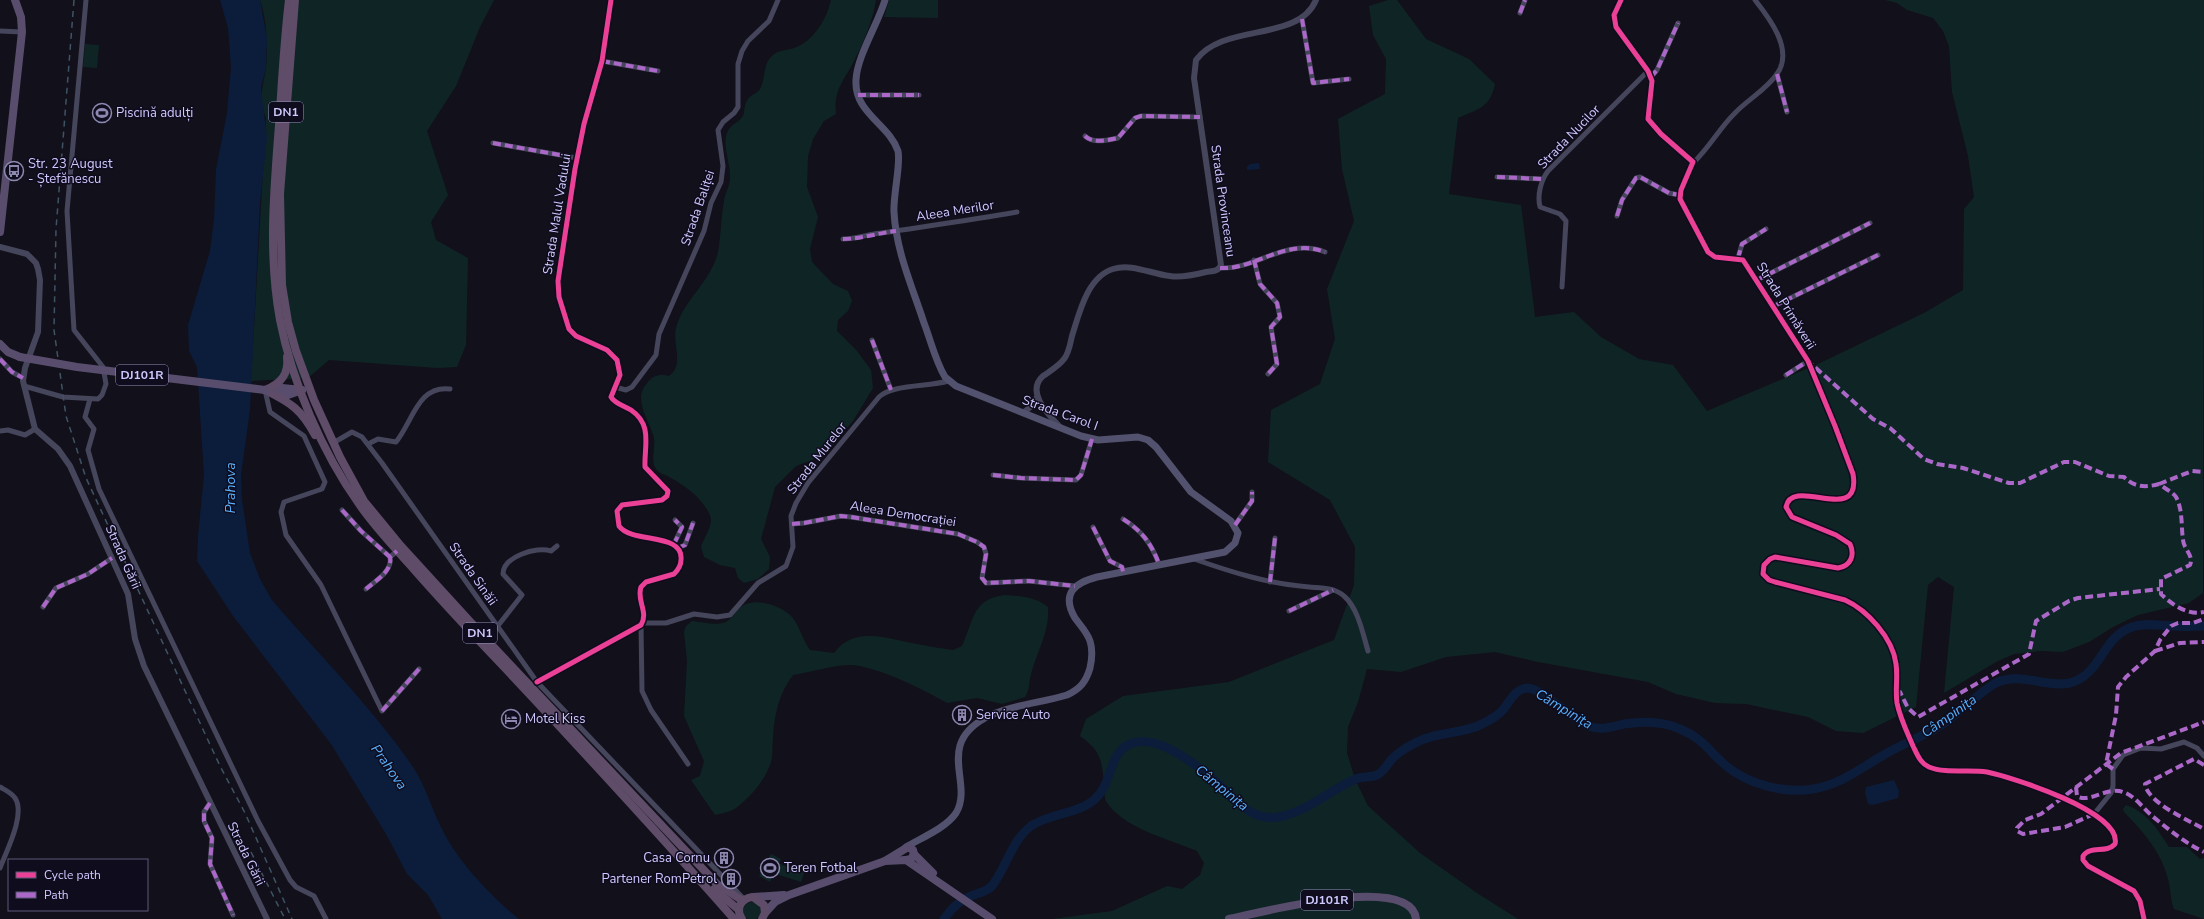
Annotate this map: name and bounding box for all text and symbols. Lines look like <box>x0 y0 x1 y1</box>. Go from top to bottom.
street label: Strada Nucilor <box>1534 100 1605 173</box>
sports icon: Piscină adulți <box>91 102 113 124</box>
road number: DN1 <box>269 102 303 122</box>
place label: Piscină adulți <box>116 104 193 122</box>
street label: Strada Provinceanu <box>1206 144 1240 258</box>
street label: Strada Malul Vadului <box>539 152 575 276</box>
place label: Str. 23 August - Ștefănescu <box>28 155 113 188</box>
bus stop icon: Str. 23 August - Ștefănescu <box>3 160 25 182</box>
street label: Strada Baliței <box>677 168 719 248</box>
street label: Aleea Merilor <box>915 196 996 226</box>
street label: Strada Primăverii <box>1752 259 1820 353</box>
road number: DJ101R <box>116 365 168 385</box>
street label: Strada Carol I <box>1020 391 1100 435</box>
street label: Strada Murelor <box>783 418 851 498</box>
water label: Prahova <box>221 462 240 514</box>
street label: Aleea Democrației <box>849 497 957 531</box>
street label: Strada Gării <box>101 522 145 592</box>
street label: Strada Sinăii <box>445 539 501 609</box>
road number: DN1 <box>463 623 497 643</box>
water label: Câmpinița <box>1532 684 1596 734</box>
water label: Câmpinița <box>1918 690 1980 742</box>
building icon: Service Auto <box>951 704 973 726</box>
place label: Service Auto <box>976 706 1050 724</box>
hotel icon: Motel Kiss <box>500 708 522 730</box>
place label: Motel Kiss <box>525 710 586 728</box>
water label: Prahova <box>367 741 411 793</box>
water label: Câmpinița <box>1191 761 1253 815</box>
street label: Strada Gării <box>223 819 269 889</box>
building icon: Casa Cornu <box>713 847 735 869</box>
place label: Casa Cornu <box>643 849 710 867</box>
sports icon: Teren Fotbal <box>759 857 781 879</box>
legend <box>8 859 148 911</box>
place label: Teren Fotbal <box>784 859 857 877</box>
text: Cycle path <box>44 867 101 883</box>
building icon: Partener RomPetrol <box>720 868 742 890</box>
place label: Partener RomPetrol <box>602 870 717 888</box>
text: Path <box>44 887 69 903</box>
road number: DJ101R <box>1301 890 1353 910</box>

